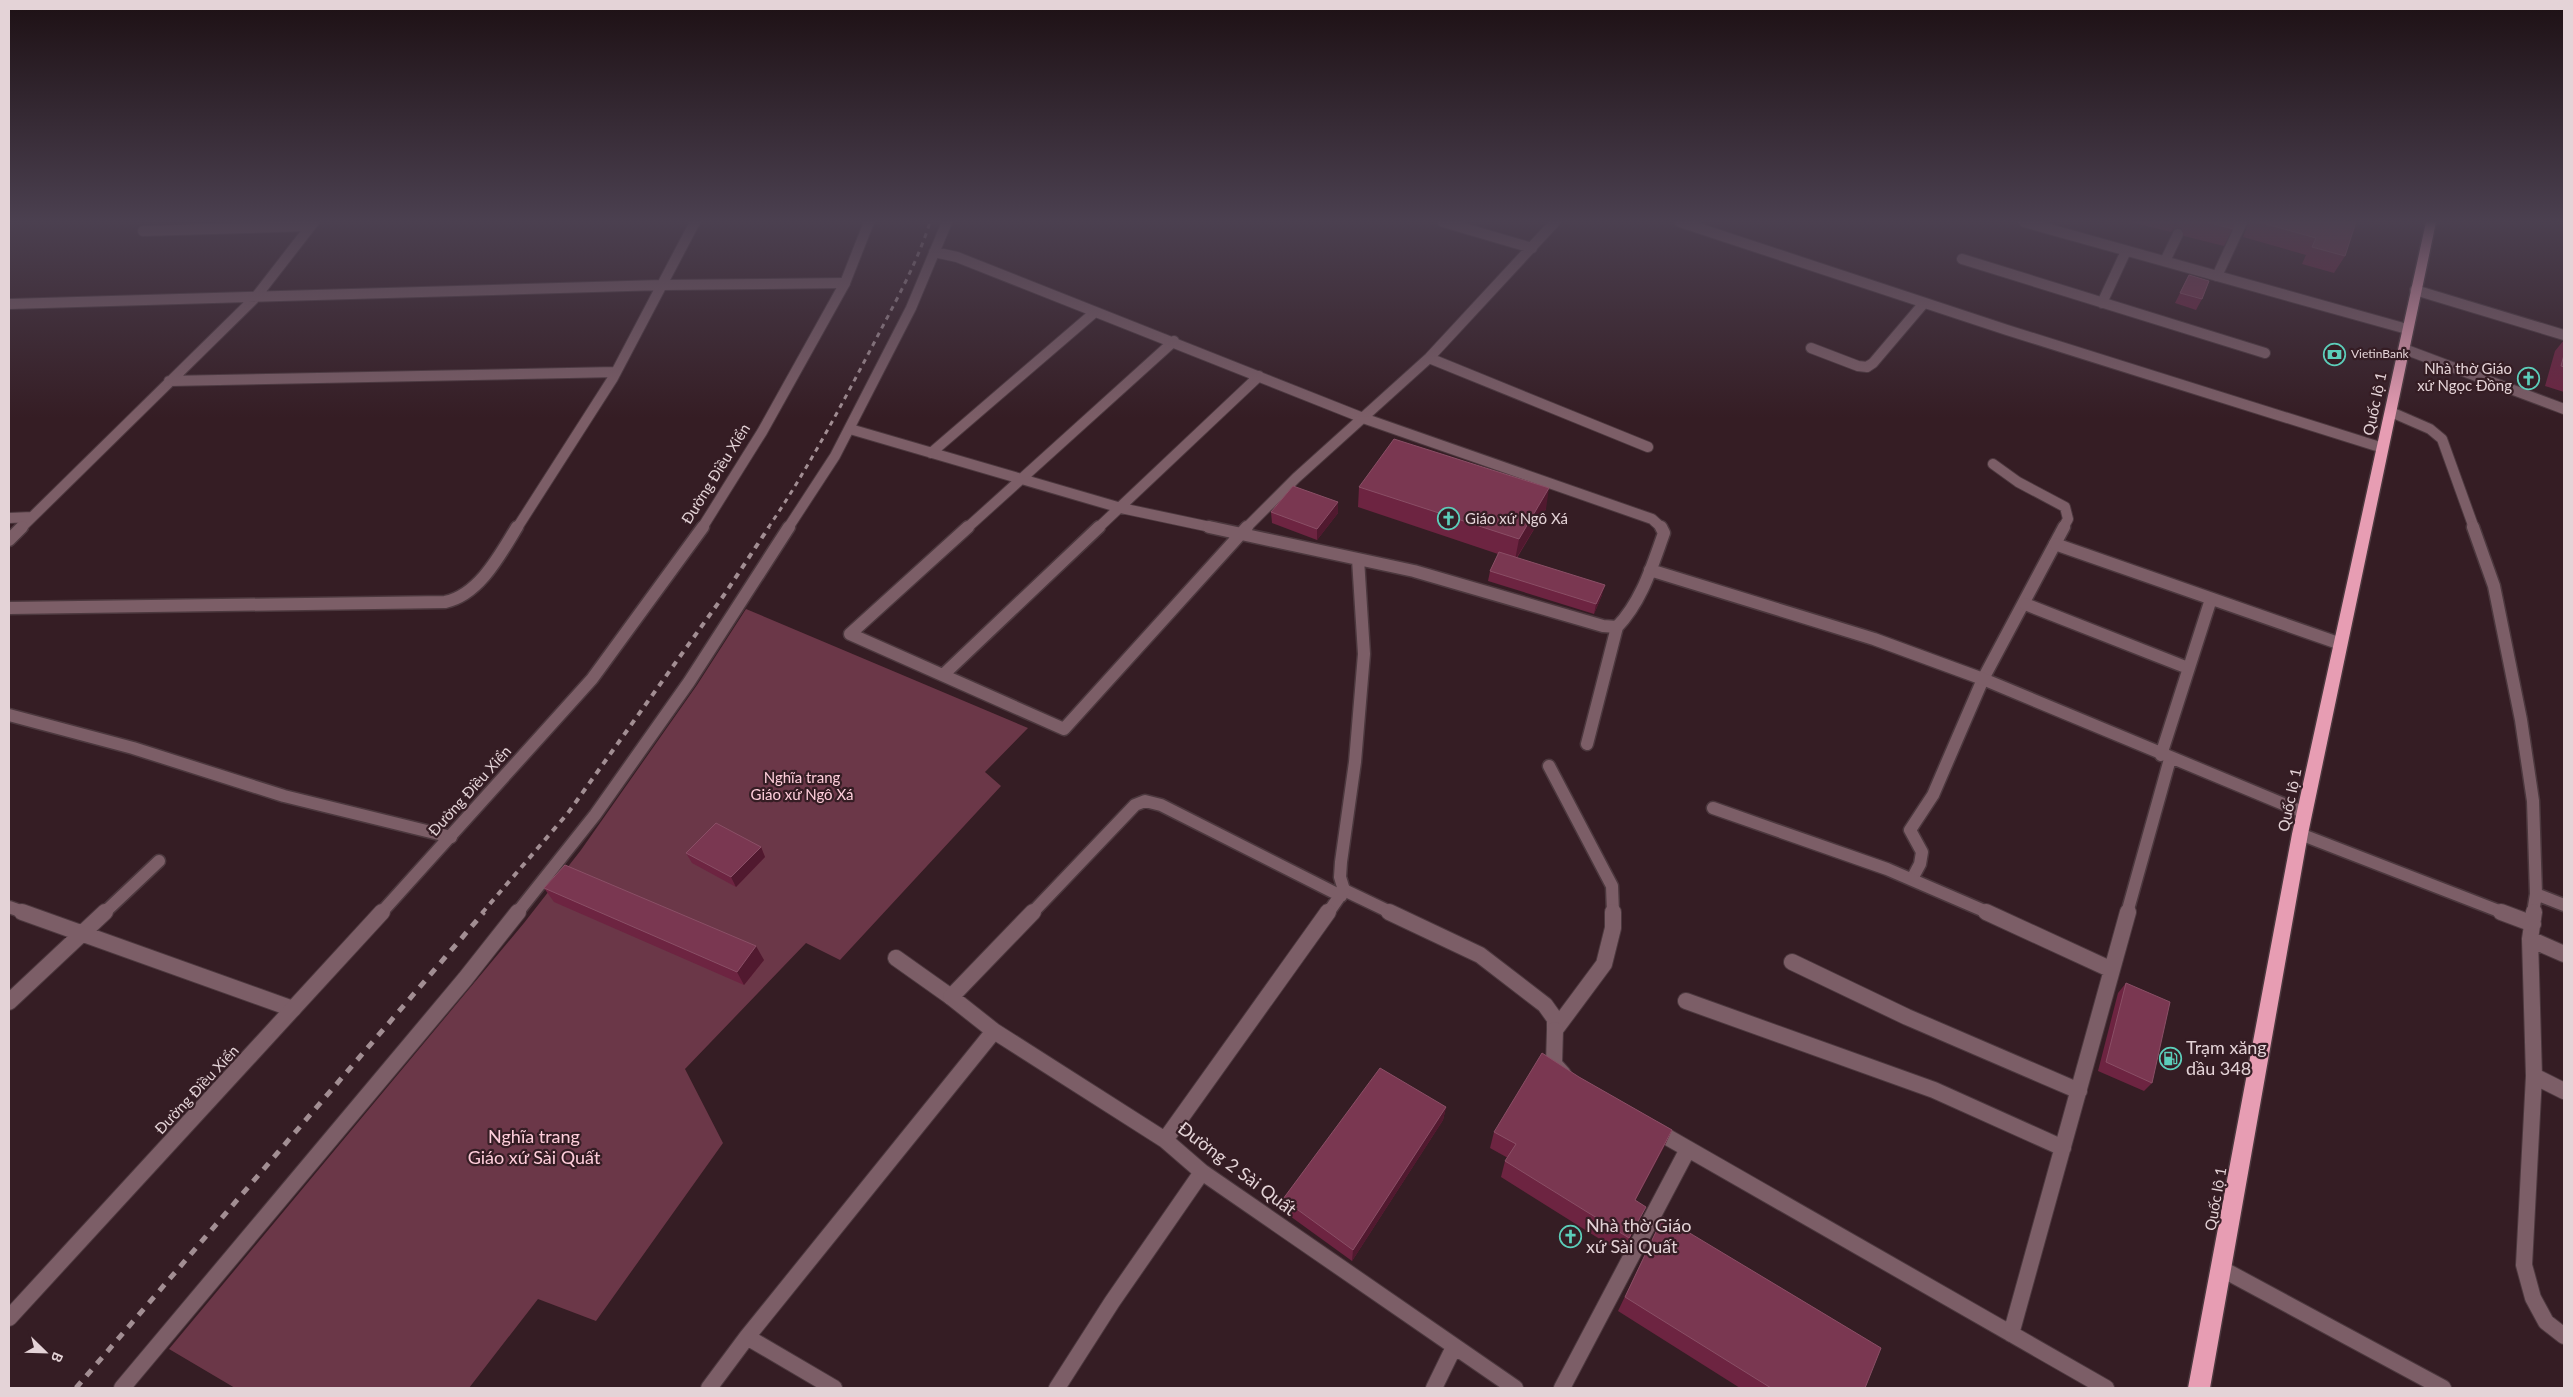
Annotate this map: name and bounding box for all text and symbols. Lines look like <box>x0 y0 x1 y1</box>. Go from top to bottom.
bank icon: VietinBank <box>2323 342 2347 366</box>
place label: VietinBank <box>2351 346 2410 361</box>
place label: Nhà thờ Giáo xứ Ngọc Đồng <box>2417 359 2512 394</box>
church icon: Nhà thờ Giáo xứ Ngọc Đồng <box>2516 366 2540 390</box>
street label: Quốc lộ 1 <box>2359 370 2390 437</box>
street label: Đường Điều Xiển <box>677 420 753 527</box>
church icon: Giáo xứ Ngô Xá <box>1437 507 1461 531</box>
place label: Giáo xứ Ngô Xá <box>1465 509 1568 527</box>
street label: Đường Điều Xiển <box>424 742 514 839</box>
street label: Quốc lộ 1 <box>2274 766 2305 833</box>
park label: Nghĩa trang Giáo xứ Ngô Xá <box>751 768 853 803</box>
place label: Trạm xăng dầu 348 <box>2186 1036 2267 1079</box>
street label: Đường Điều Xiển <box>151 1041 242 1137</box>
fuel station icon: Trạm xăng dầu 348 <box>2158 1046 2182 1070</box>
street label: Đường 2 Sài Quất <box>1174 1117 1301 1220</box>
park label: Nghĩa trang Giáo xứ Sài Quất <box>468 1125 601 1168</box>
street label: Quốc lộ 1 <box>2201 1166 2229 1232</box>
place label: Nhà thờ Giáo xứ Sài Quất <box>1586 1214 1691 1257</box>
church icon: Nhà thờ Giáo xứ Sài Quất <box>1558 1224 1582 1248</box>
north arrow <box>20 1327 70 1377</box>
text: B <box>48 1350 67 1365</box>

